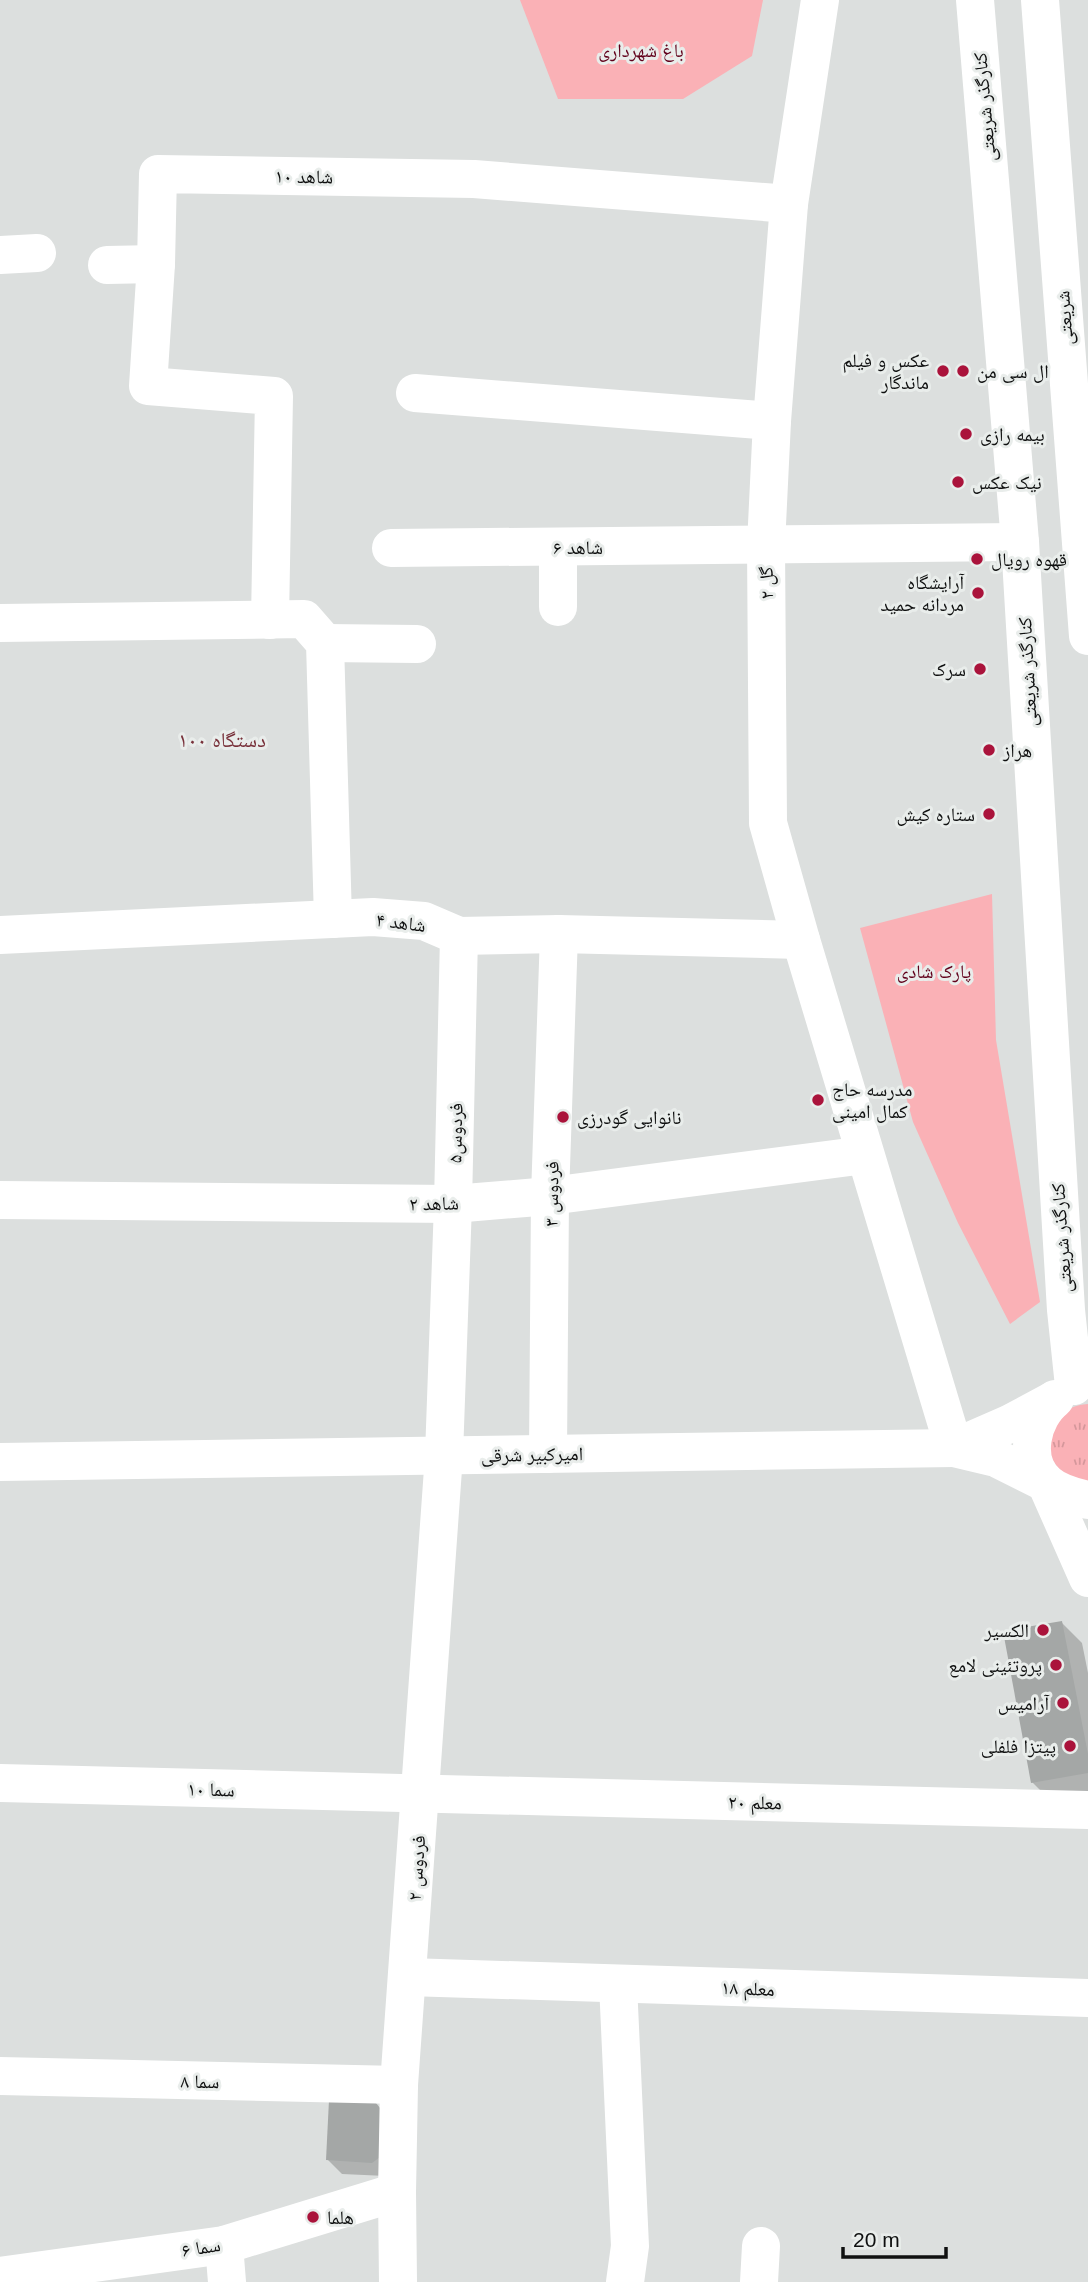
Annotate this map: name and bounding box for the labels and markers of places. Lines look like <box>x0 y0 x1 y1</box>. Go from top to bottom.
place label: عکس و فیلم ماندگار <box>842 350 929 394</box>
place label: ال سی من <box>977 361 1049 383</box>
marker: عکس و فیلم ماندگار <box>935 363 951 379</box>
marker: ال سی من <box>955 363 971 379</box>
place label: بیمه رازی <box>980 424 1045 446</box>
marker: بیمه رازی <box>958 426 974 442</box>
place label: نیک عکس <box>972 472 1042 494</box>
marker: نیک عکس <box>950 474 966 490</box>
place label: قهوه رویال <box>991 549 1067 571</box>
marker: قهوه رویال <box>969 551 985 567</box>
place label: آرایشگاه مردانه حمید <box>880 572 965 616</box>
marker: آرایشگاه مردانه حمید <box>970 585 986 601</box>
place label: سرک <box>932 659 966 681</box>
marker: سرک <box>972 661 988 677</box>
place label: هراز <box>1002 740 1032 762</box>
marker: هراز <box>981 742 997 758</box>
place label: ستاره کیش <box>896 804 975 826</box>
marker: ستاره کیش <box>981 806 997 822</box>
place label: مدرسه حاج کمال امینی <box>832 1079 912 1123</box>
marker: مدرسه حاج کمال امینی <box>810 1092 826 1108</box>
place label: نانوایی گودرزی <box>577 1107 682 1129</box>
marker: نانوایی گودرزی <box>555 1109 571 1125</box>
place label: الکسیر <box>984 1620 1029 1642</box>
marker: الکسیر <box>1035 1622 1051 1638</box>
place label: پروتئینی لامع <box>949 1655 1042 1678</box>
marker: پروتئینی لامع <box>1048 1657 1064 1673</box>
place label: آرامیس <box>998 1693 1050 1715</box>
marker: آرامیس <box>1055 1695 1071 1711</box>
place label: پیتزا فلفلی <box>981 1736 1056 1758</box>
marker: پیتزا فلفلی <box>1062 1738 1078 1754</box>
place label: هلما <box>327 2207 354 2228</box>
marker: هلما <box>305 2209 321 2225</box>

